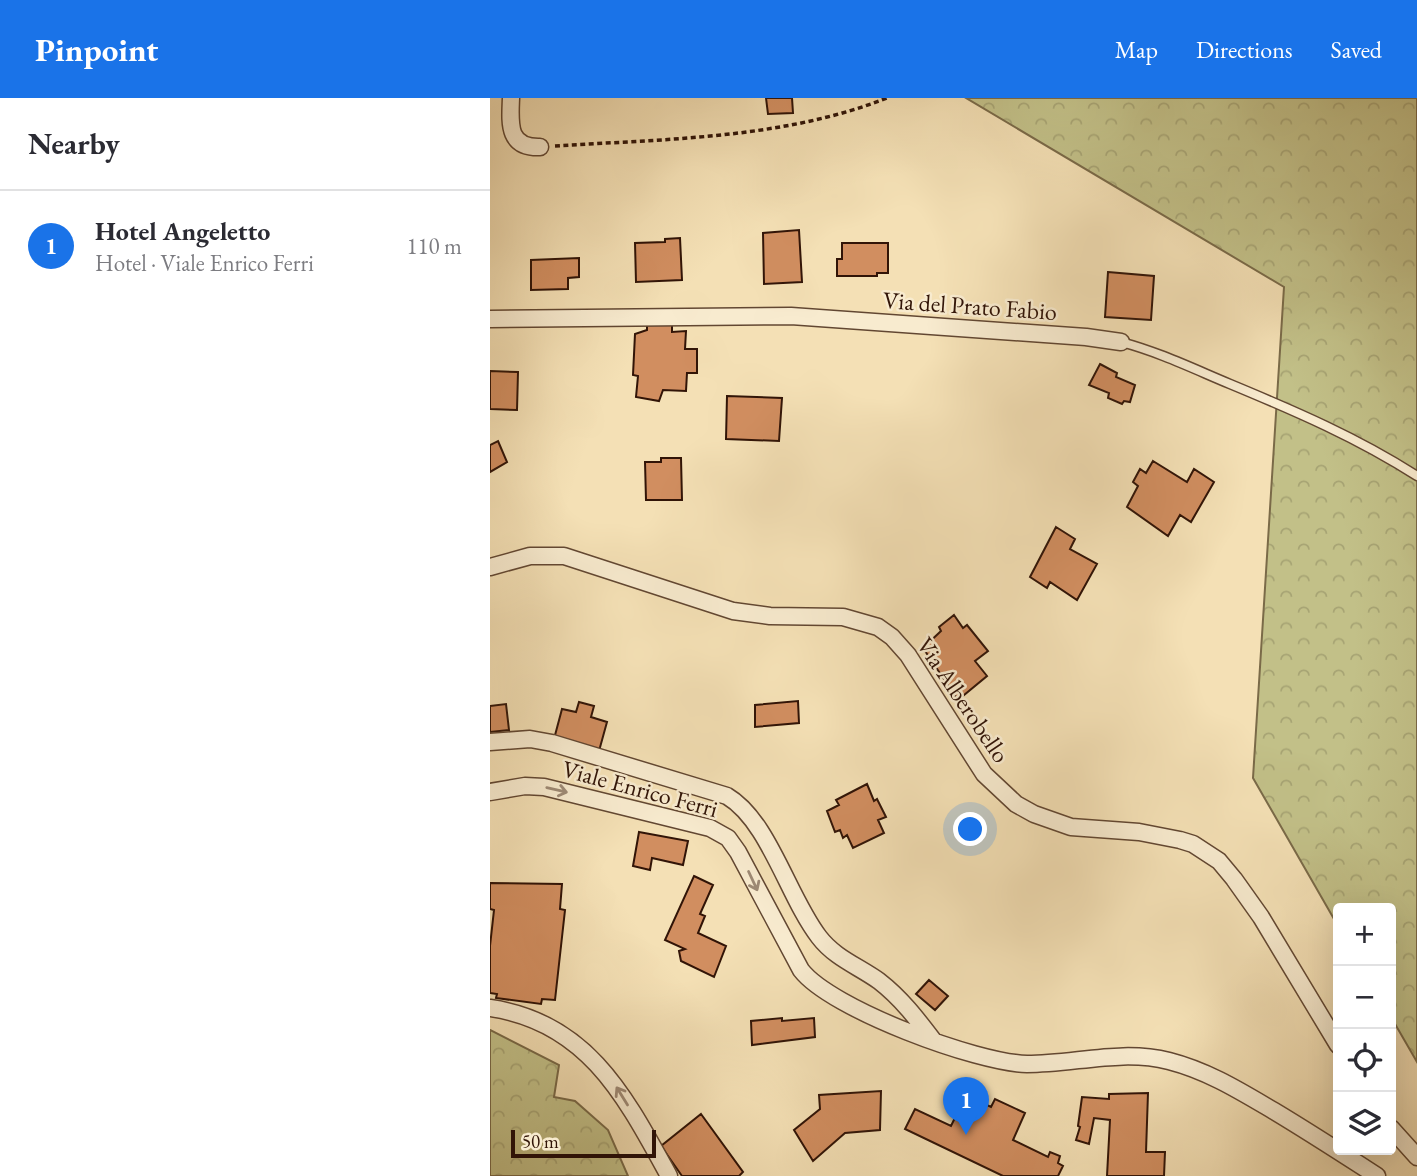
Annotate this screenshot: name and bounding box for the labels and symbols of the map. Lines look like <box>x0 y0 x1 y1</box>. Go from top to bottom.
street label: Via del Prato Fabio <box>882 284 1058 327</box>
street label: Via Alberobello <box>910 631 1017 769</box>
street label: Viale Enrico Ferri <box>559 753 721 824</box>
one-way arrow <box>545 784 568 797</box>
your location <box>953 812 987 846</box>
one-way arrow <box>746 870 760 891</box>
pin: 1 <box>943 1077 989 1135</box>
one-way arrow <box>615 1086 629 1106</box>
scale bar <box>511 1127 656 1159</box>

